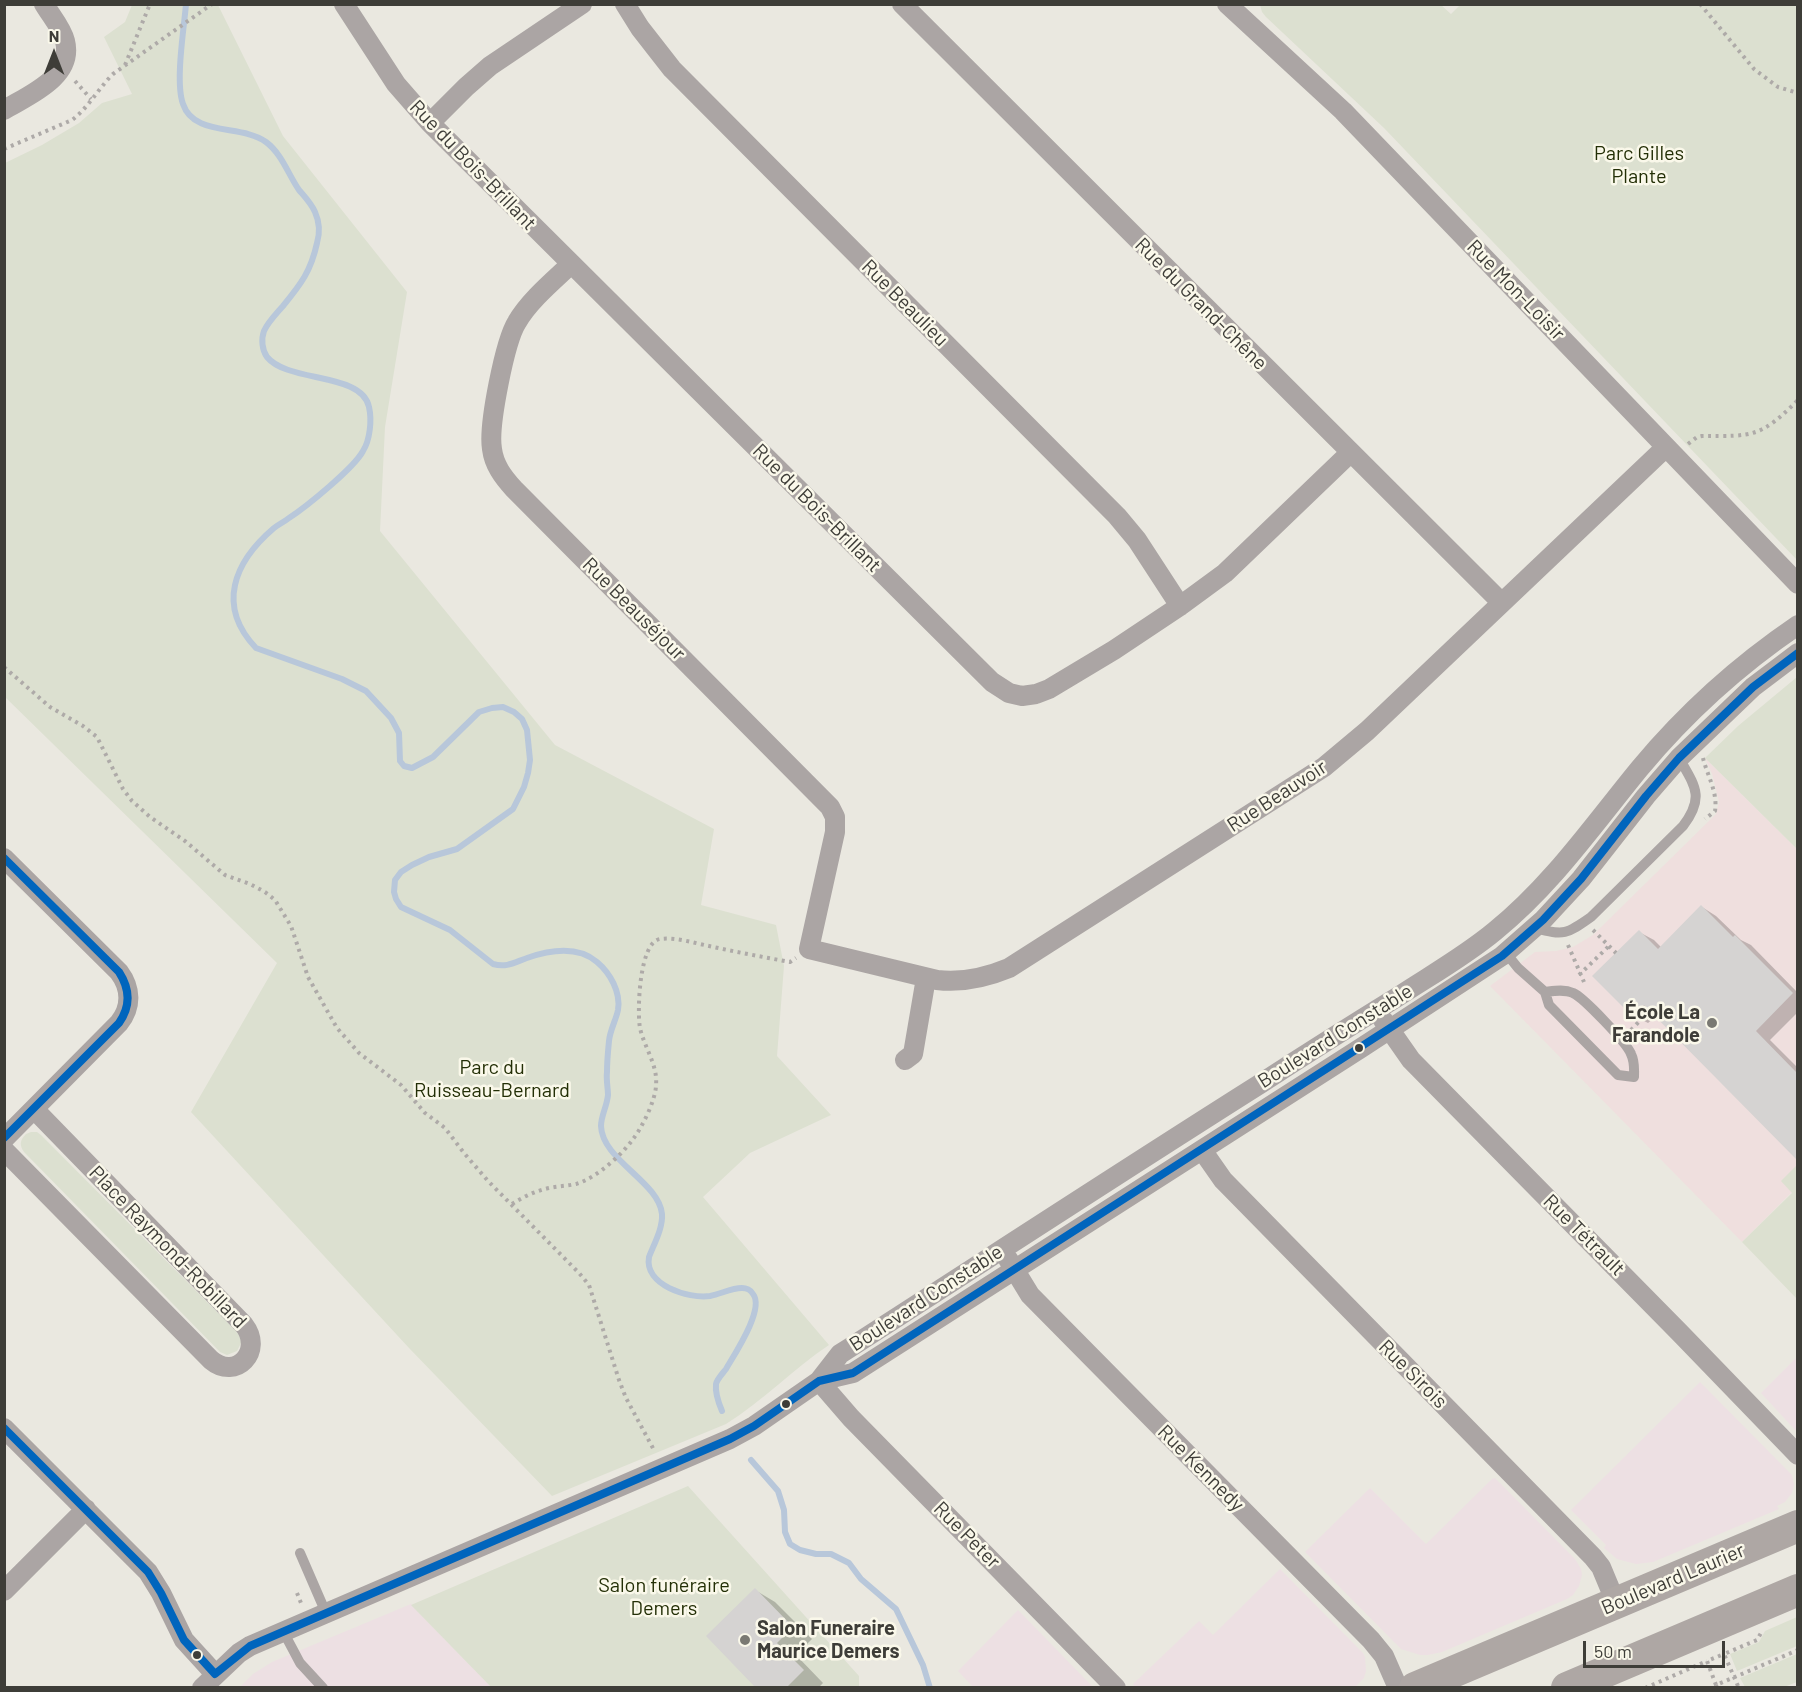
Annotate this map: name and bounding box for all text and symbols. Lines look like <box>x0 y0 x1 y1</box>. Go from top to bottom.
north arrow <box>24 24 84 84</box>
text: N <box>49 26 59 45</box>
street label: Rue du Bois-Brillant <box>405 95 541 235</box>
park label: Parc Gilles Plante <box>1594 141 1684 188</box>
street label: Rue du Grand-Chêne <box>1130 233 1272 375</box>
street label: Rue Mon-Loisir <box>1462 235 1570 345</box>
street label: Rue Beaulieu <box>857 255 953 351</box>
street label: Rue du Bois-Brillant <box>748 439 886 577</box>
street label: Rue Beauséjour <box>578 553 690 665</box>
street label: Rue Beauvoir <box>1223 755 1331 837</box>
street label: Boulevard Constable <box>1253 979 1417 1093</box>
place label: École La Farandole <box>1612 1000 1700 1047</box>
marker: École La Farandole <box>1705 1016 1719 1030</box>
unlabelled marker <box>1353 1042 1365 1054</box>
park label: Parc du Ruisseau-Bernard <box>414 1055 570 1102</box>
street label: Place Raymond-Robillard <box>84 1161 252 1333</box>
street label: Rue Tétrault <box>1538 1189 1630 1281</box>
street label: Boulevard Constable <box>845 1240 1007 1356</box>
street label: Rue Sirois <box>1374 1335 1452 1413</box>
unlabelled marker <box>780 1398 792 1410</box>
street label: Rue Kennedy <box>1153 1420 1249 1516</box>
street label: Rue Peter <box>929 1497 1005 1573</box>
street label: Boulevard Laurier <box>1598 1538 1748 1620</box>
park label: Salon funéraire Demers <box>598 1573 730 1620</box>
place label: Salon Funeraire Maurice Demers <box>757 1616 899 1663</box>
scale bar <box>1586 1629 1728 1667</box>
marker: Salon Funeraire Maurice Demers <box>738 1633 752 1647</box>
text: 50 m <box>1594 1640 1632 1662</box>
unlabelled marker <box>191 1649 203 1661</box>

